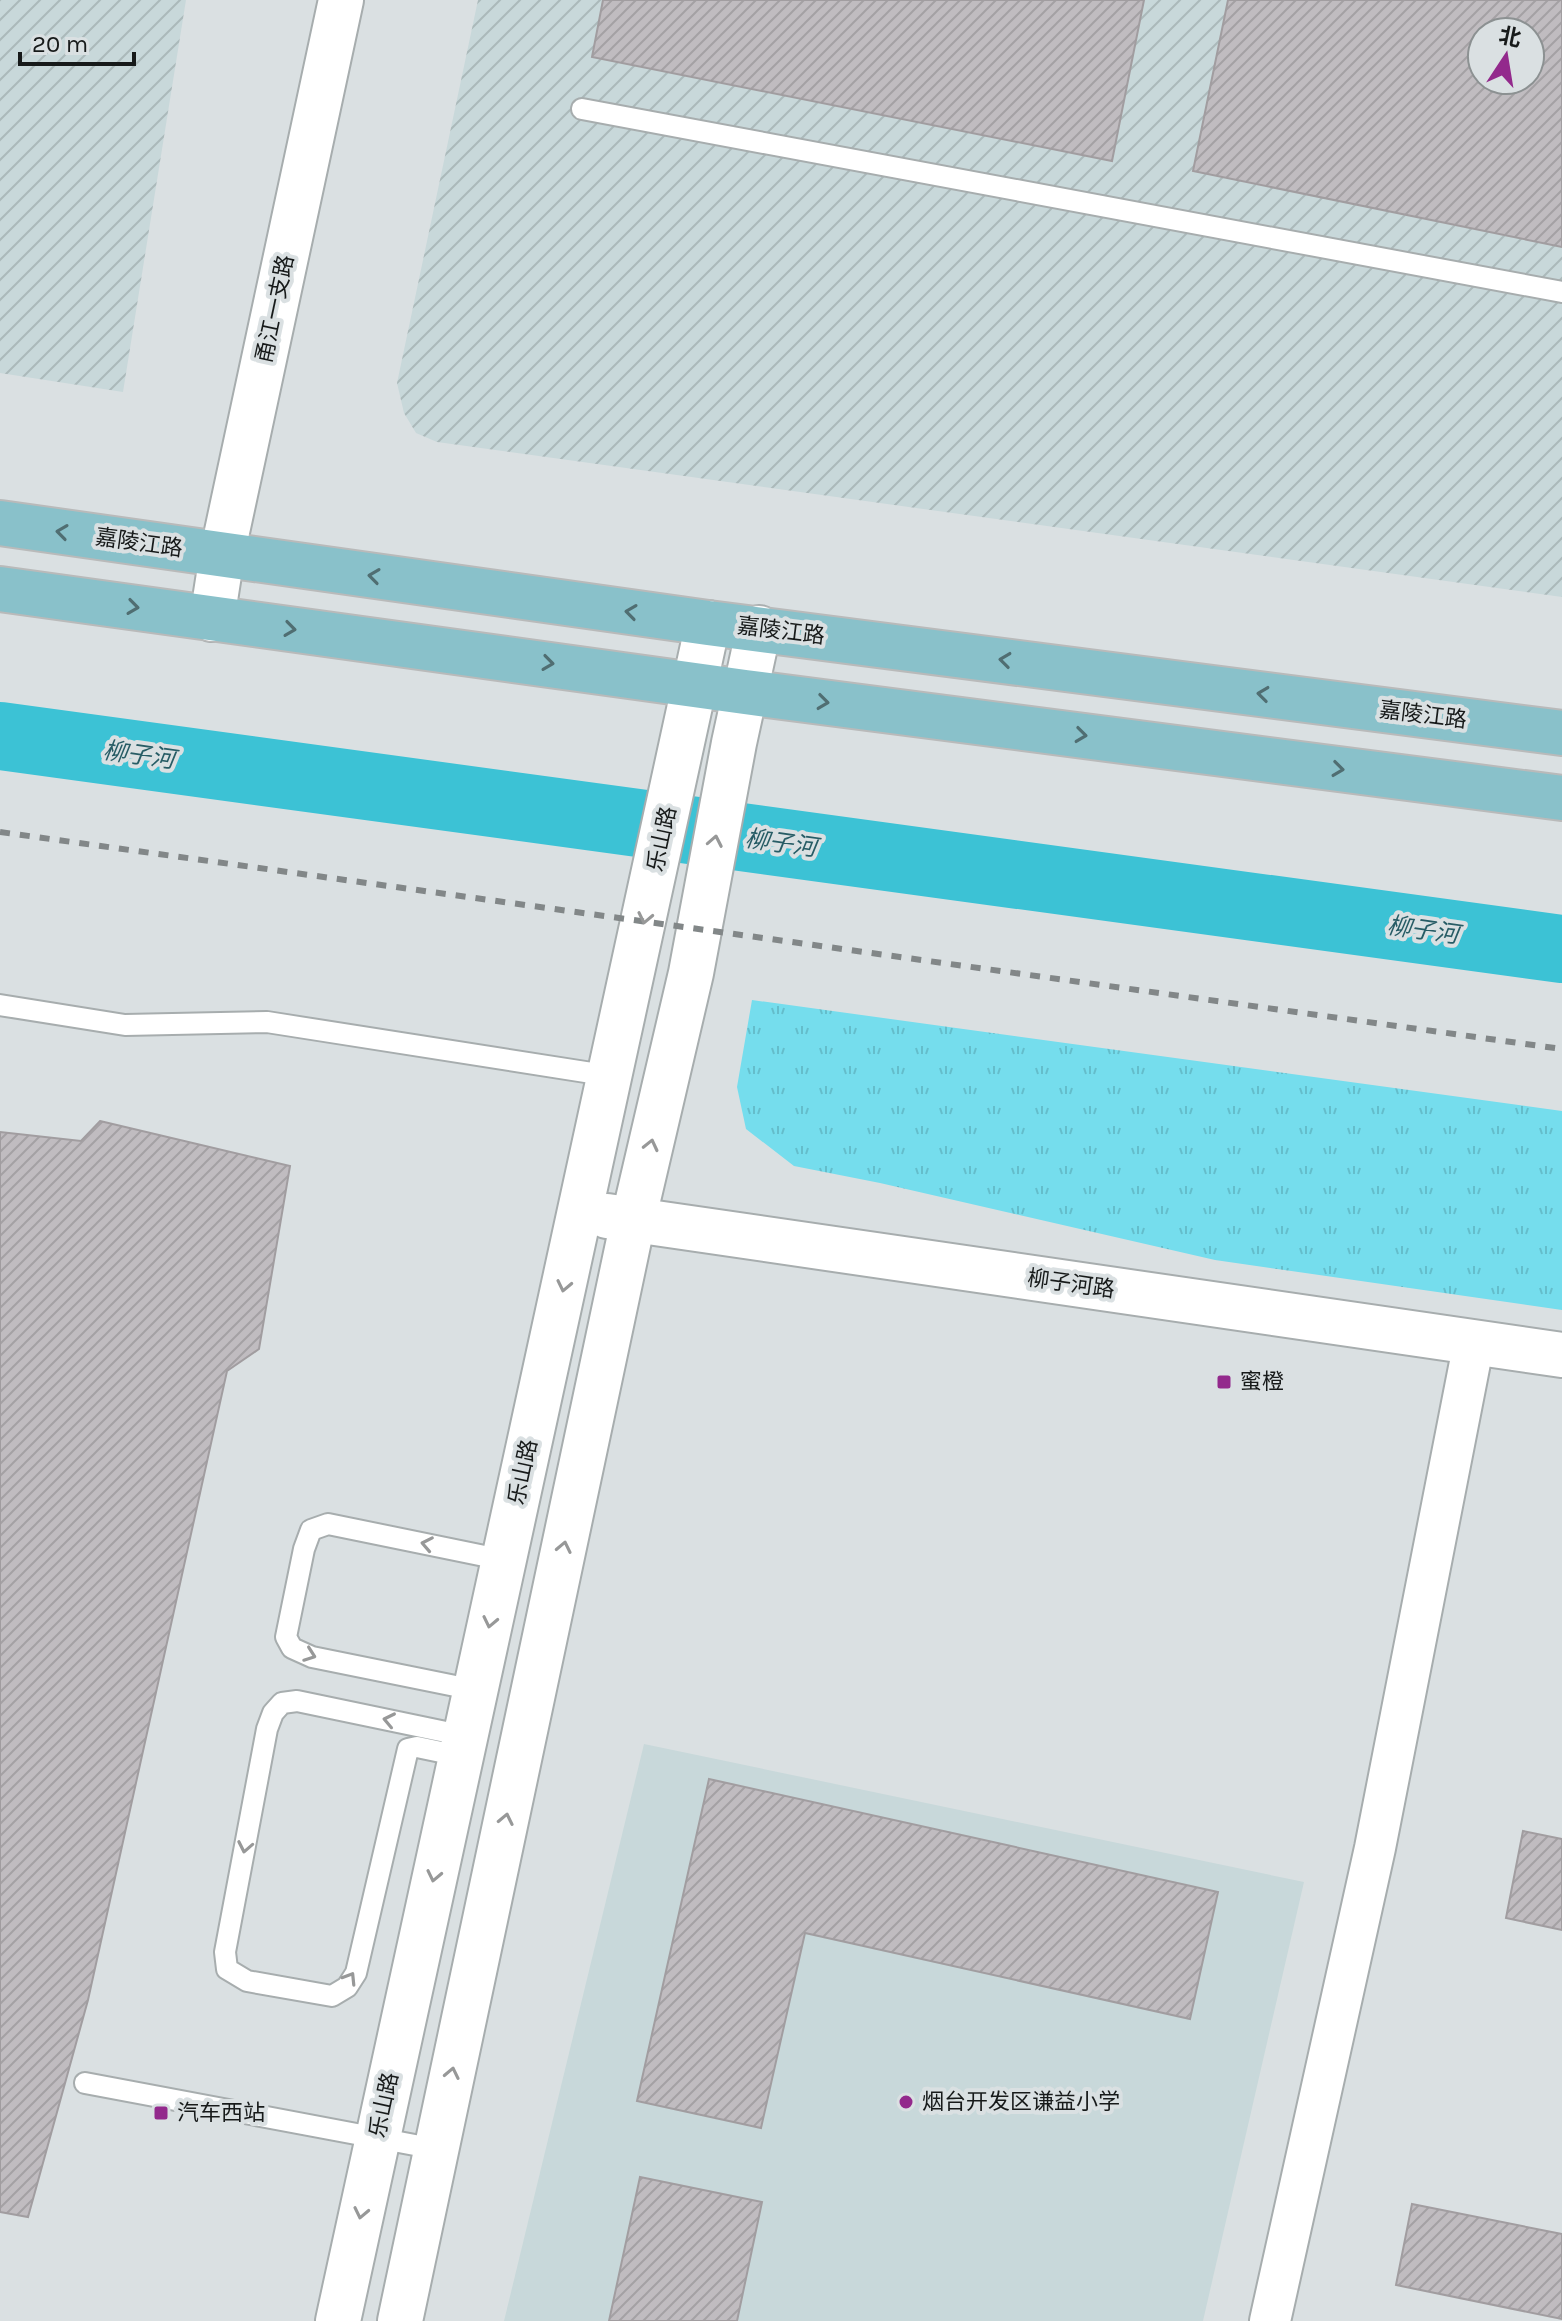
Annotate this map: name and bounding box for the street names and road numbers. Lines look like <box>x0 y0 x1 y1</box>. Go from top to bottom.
street label: 甬江一支路 <box>251 252 299 366</box>
street label: 嘉陵江路 <box>94 524 184 562</box>
street label: 嘉陵江路 <box>736 613 826 649</box>
street label: 嘉陵江路 <box>1378 697 1468 733</box>
street label: 乐山路 <box>642 804 682 874</box>
street label: 柳子河路 <box>1026 1265 1116 1303</box>
street label: 乐山路 <box>503 1437 543 1507</box>
street label: 乐山路 <box>364 2070 404 2140</box>

